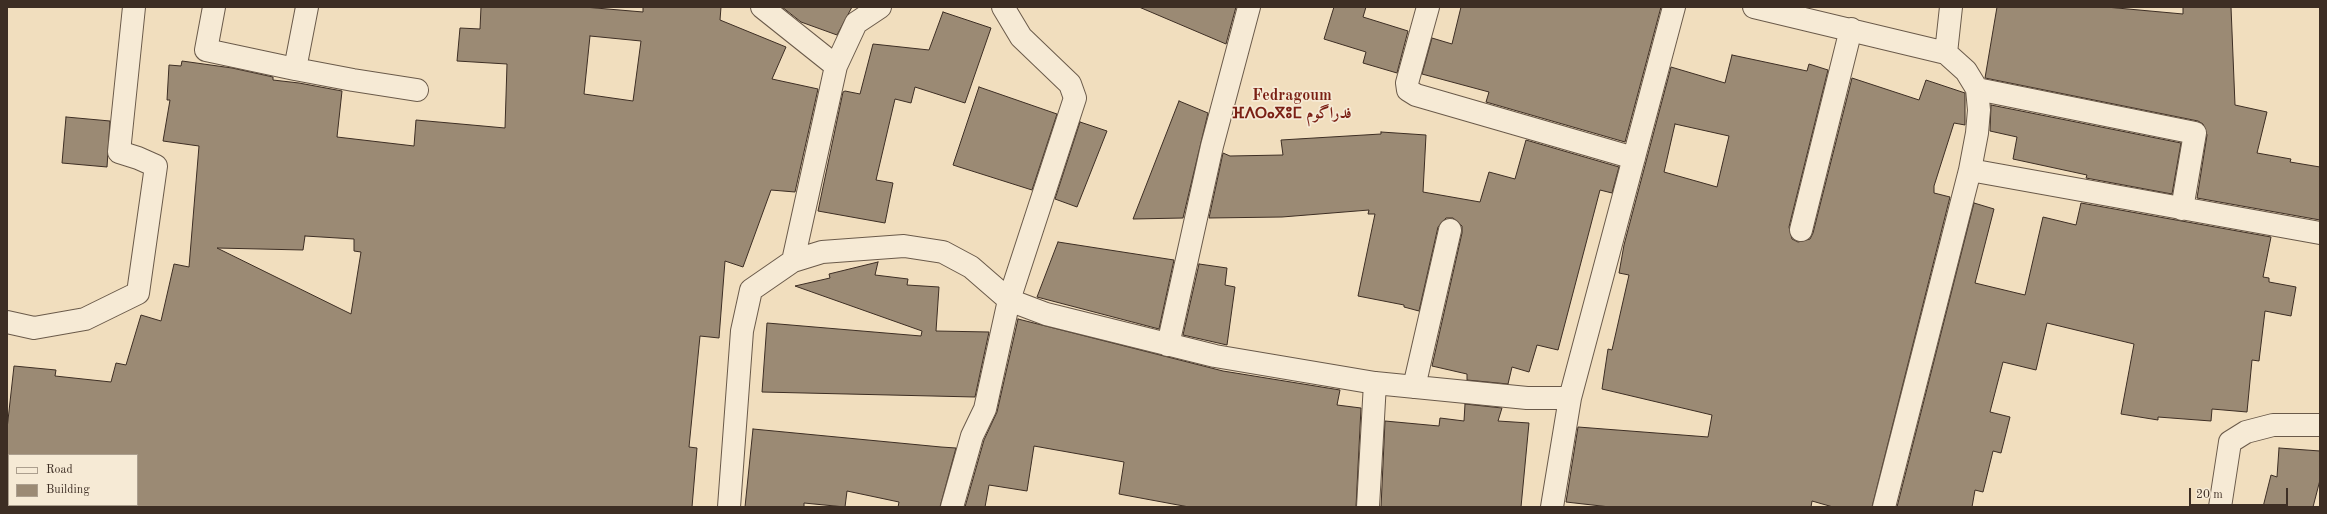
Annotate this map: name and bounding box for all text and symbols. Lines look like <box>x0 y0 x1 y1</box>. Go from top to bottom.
district label: Fedragoum ⴼⴷⵔⴰⴳⵓⵎ فدراگوم <box>1232 86 1352 124</box>
legend <box>8 454 138 506</box>
text: Road <box>46 464 73 476</box>
scale bar <box>2191 480 2290 506</box>
text: Building <box>46 484 90 496</box>
text: 20 m <box>2196 489 2223 501</box>

